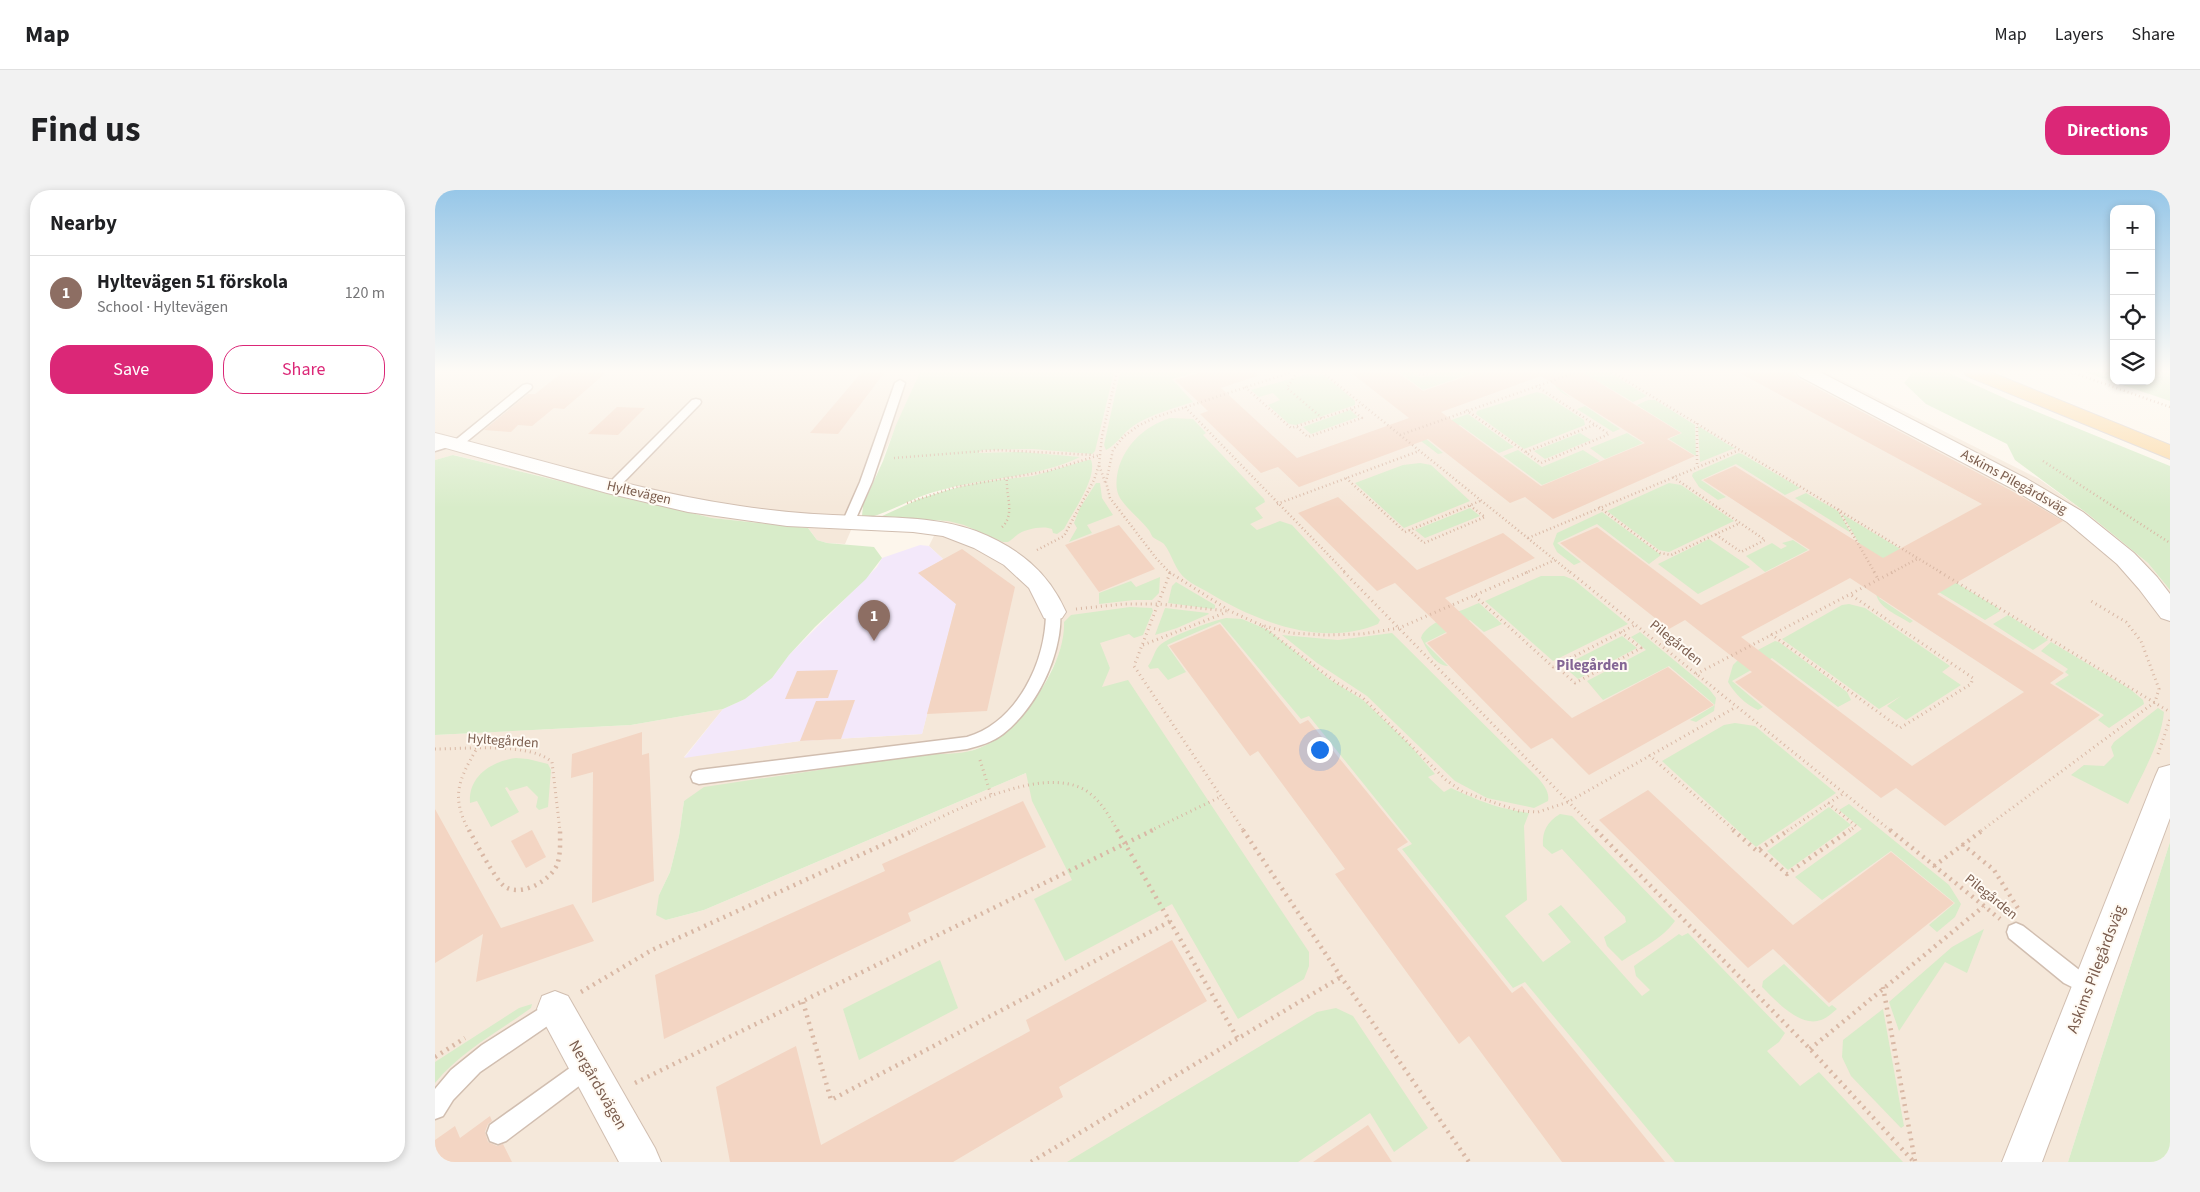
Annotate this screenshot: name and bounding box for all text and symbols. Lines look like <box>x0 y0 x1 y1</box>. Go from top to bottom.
text: Map <box>25 17 70 52</box>
text: Map <box>1995 22 2027 47</box>
text: Layers <box>2055 22 2104 47</box>
text: Share <box>2132 22 2175 47</box>
text: Find us <box>30 105 140 155</box>
button: Directions <box>2045 106 2170 155</box>
map controls <box>2110 205 2155 385</box>
button: + <box>2110 205 2155 250</box>
text: Nearby <box>50 208 117 238</box>
button: − <box>2110 250 2155 295</box>
text: Hyltevägen 51 förskola <box>97 269 288 296</box>
text: 1 <box>62 282 70 304</box>
text: 120 m <box>345 282 385 304</box>
button: locate <box>2110 295 2155 340</box>
text: School · Hyltevägen <box>97 296 228 318</box>
button: layers <box>2110 340 2155 385</box>
button: Save <box>50 345 213 394</box>
button: Share <box>223 345 385 394</box>
street label: Askims Pilegårdsväg <box>1957 444 2071 520</box>
street label: Hyltevägen <box>605 476 673 510</box>
pin: 1 <box>858 600 890 641</box>
street label: Pilegården <box>1645 615 1707 671</box>
district label: Pilegården <box>1556 655 1628 676</box>
street label: Hyltegården <box>467 729 539 753</box>
your location <box>1307 737 1333 763</box>
street label: Pilegården <box>1960 869 2022 925</box>
street label: Askims Pilegårdsväg <box>2061 902 2131 1036</box>
street label: Nergårdsvägen <box>563 1036 633 1134</box>

